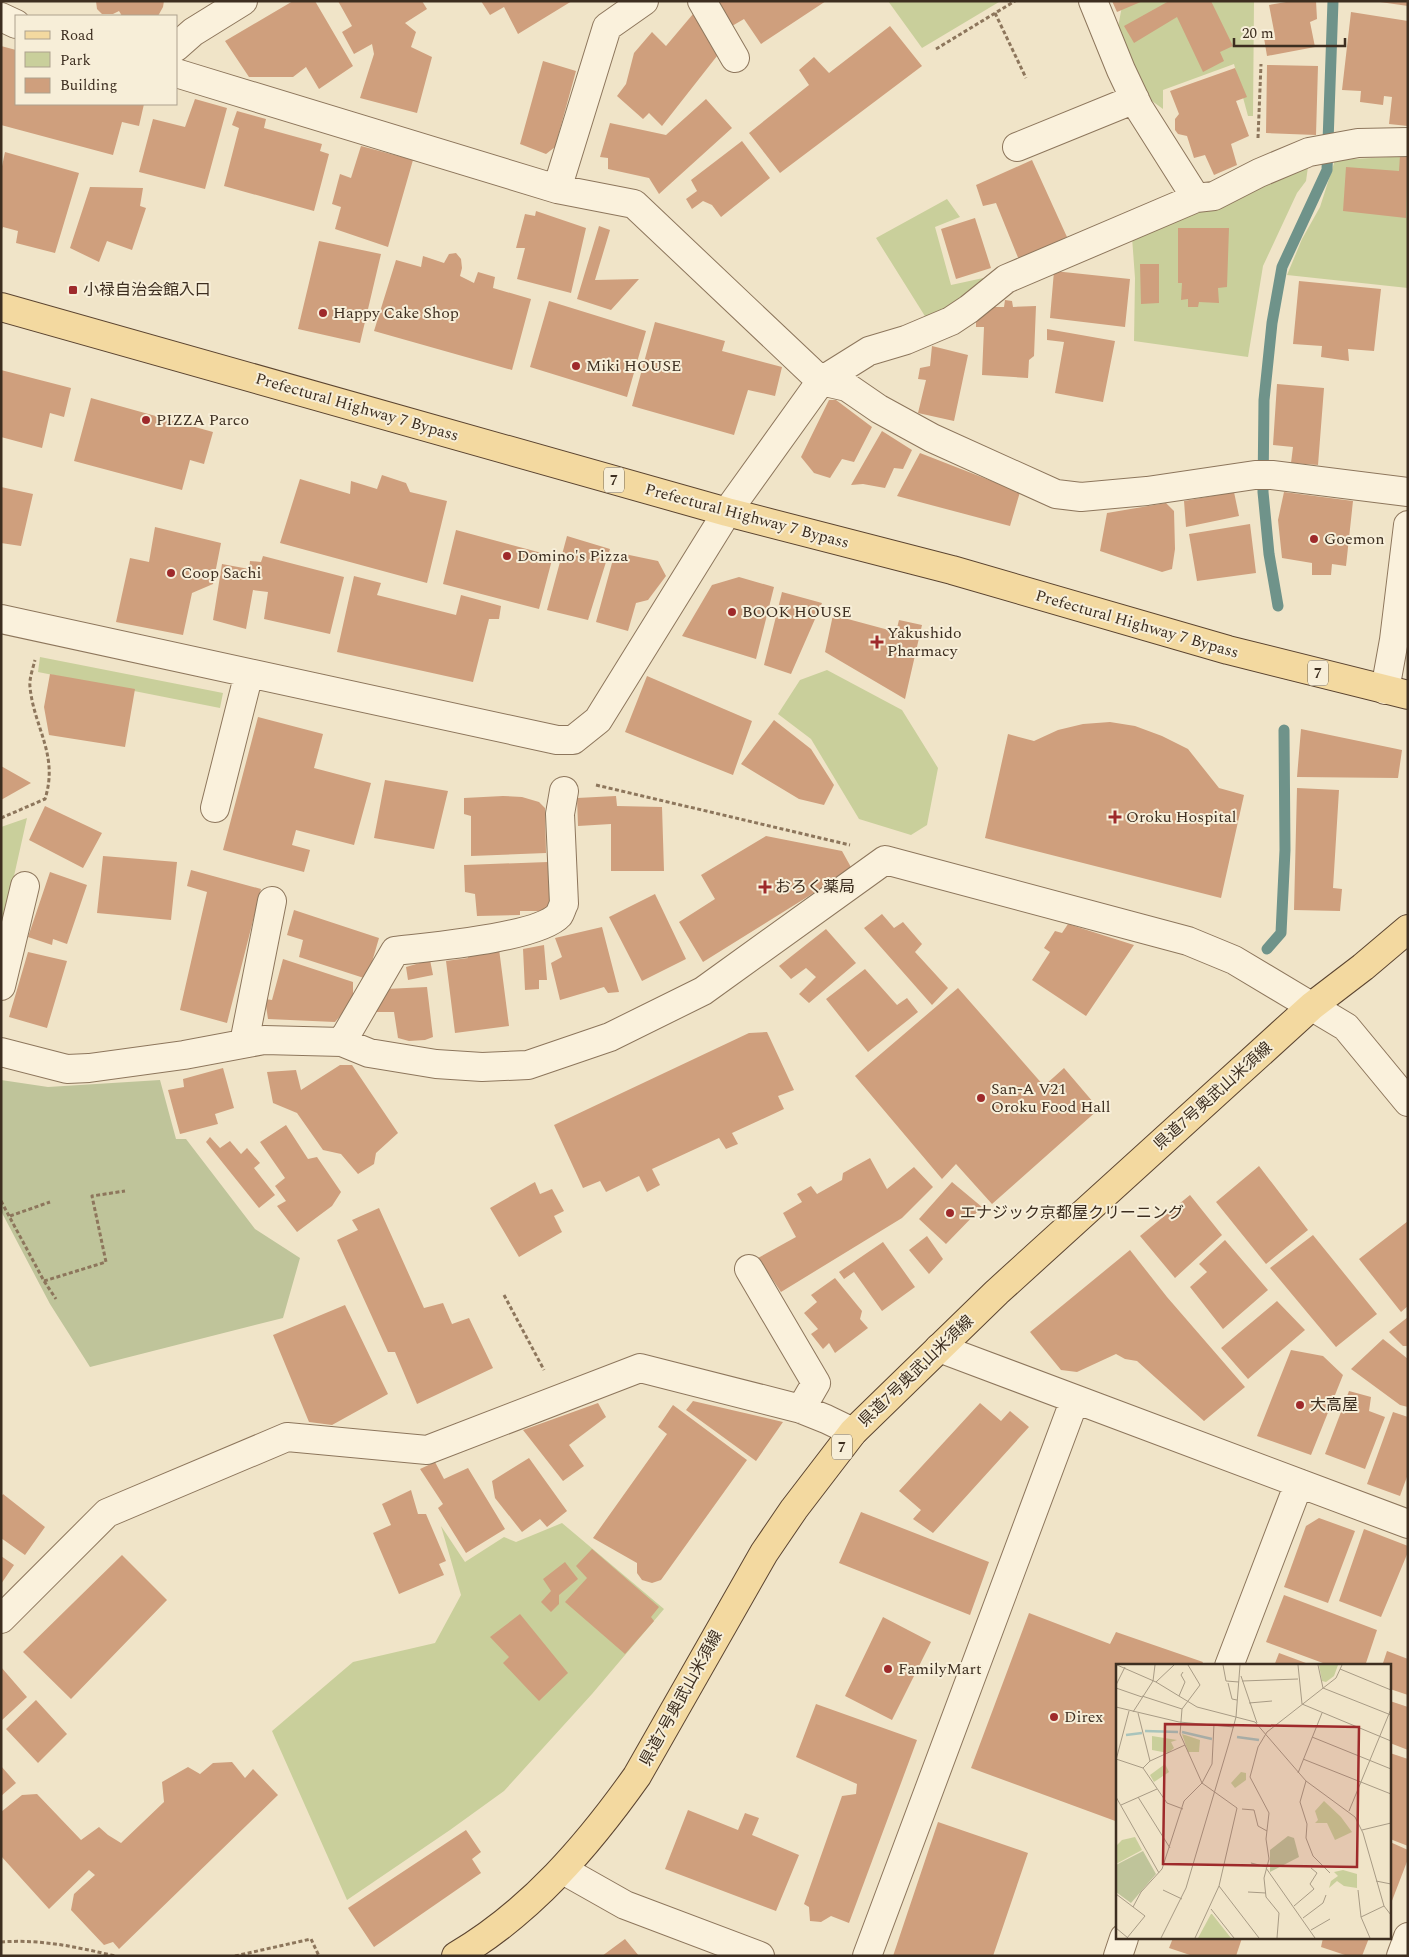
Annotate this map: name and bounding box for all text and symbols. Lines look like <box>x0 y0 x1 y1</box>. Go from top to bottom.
legend <box>15 15 178 105</box>
scale bar <box>1234 15 1345 47</box>
text: 20 m <box>1242 22 1274 45</box>
text: Road <box>60 24 94 47</box>
text: Park <box>60 49 91 72</box>
text: Building <box>60 74 117 97</box>
place label: 小禄自治会館入口 <box>83 278 211 302</box>
marker: 小禄自治会館入口 <box>67 284 79 296</box>
place label: Happy Cake Shop <box>333 301 459 325</box>
marker: Happy Cake Shop <box>317 307 329 319</box>
place label: Miki HOUSE <box>586 354 682 378</box>
marker: Miki HOUSE <box>570 360 582 372</box>
street label: Prefectural Highway 7 Bypass <box>252 366 462 448</box>
place label: PIZZA Parco <box>156 408 249 432</box>
marker: PIZZA Parco <box>140 414 152 426</box>
road number: 7 <box>604 468 624 492</box>
street label: Prefectural Highway 7 Bypass <box>642 477 852 555</box>
place label: Goemon <box>1324 527 1384 551</box>
marker: Goemon <box>1308 533 1320 545</box>
place label: Domino's Pizza <box>517 544 628 568</box>
marker: Domino's Pizza <box>501 550 513 562</box>
place label: Coop Sachi <box>181 561 262 585</box>
marker: Coop Sachi <box>165 567 177 579</box>
street label: Prefectural Highway 7 Bypass <box>1032 583 1242 665</box>
place label: BOOK HOUSE <box>742 600 852 624</box>
marker: BOOK HOUSE <box>726 606 738 618</box>
place label: Yakushido Pharmacy <box>887 621 962 663</box>
marker: Yakushido Pharmacy <box>871 636 883 648</box>
road number: 7 <box>1308 660 1328 686</box>
place label: Oroku Hospital <box>1126 805 1236 829</box>
marker: Oroku Hospital <box>1108 810 1122 824</box>
place label: おろく薬局 <box>775 875 855 899</box>
marker: おろく薬局 <box>759 881 771 893</box>
street label: 県道7号奥武山米須線 <box>1148 1036 1278 1156</box>
place label: San-A V21 Oroku Food Hall <box>991 1077 1111 1119</box>
marker: San-A V21 Oroku Food Hall <box>975 1092 987 1104</box>
place label: エナジック京都屋クリーニング <box>960 1201 1184 1225</box>
marker: エナジック京都屋クリーニング <box>944 1207 956 1219</box>
street label: 県道7号奥武山米須線 <box>853 1310 979 1432</box>
place label: 大高屋 <box>1310 1393 1358 1417</box>
marker: 大高屋 <box>1294 1399 1306 1411</box>
road number: 7 <box>832 1434 852 1460</box>
street label: 県道7号奥武山米須線 <box>634 1626 728 1770</box>
place label: FamilyMart <box>898 1657 982 1681</box>
marker: FamilyMart <box>882 1663 894 1675</box>
inset map <box>1116 1664 1392 1940</box>
place label: Direx <box>1064 1705 1103 1729</box>
marker: Direx <box>1048 1711 1060 1723</box>

